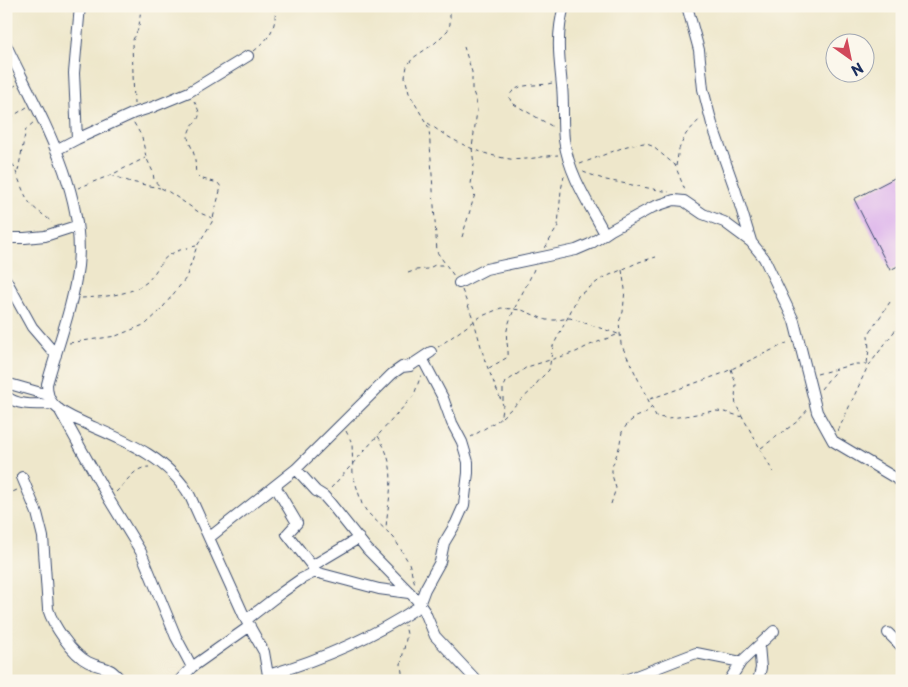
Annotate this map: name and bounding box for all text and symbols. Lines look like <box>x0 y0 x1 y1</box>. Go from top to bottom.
north arrow <box>826 32 876 82</box>
text: N <box>847 57 868 81</box>

